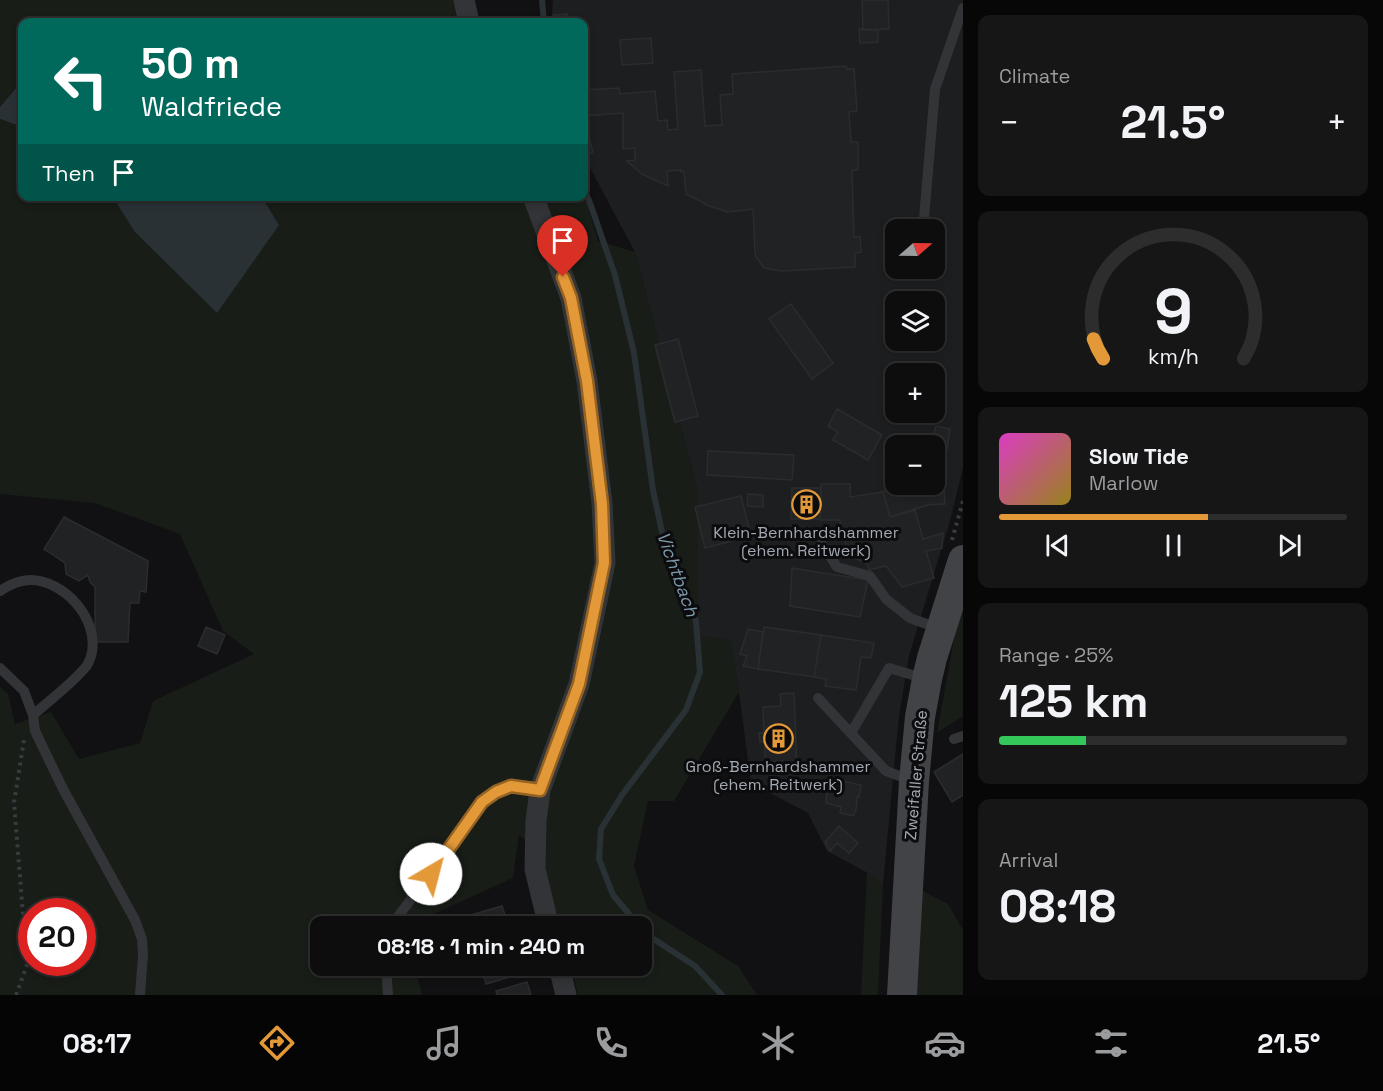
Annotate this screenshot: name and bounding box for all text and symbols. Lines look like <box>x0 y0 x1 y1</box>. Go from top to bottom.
text: 50 m <box>141 37 240 90</box>
icon: left <box>42 42 120 120</box>
text: Climate <box>999 63 1070 89</box>
text: Waldfriede <box>141 89 282 124</box>
text: 21.5° <box>1120 94 1226 151</box>
text: − <box>999 102 1019 144</box>
text: + <box>1327 102 1347 144</box>
icon: arrive <box>107 156 140 189</box>
text: Then <box>42 159 95 187</box>
pin <box>537 215 588 277</box>
north arrow <box>885 219 945 279</box>
map controls <box>885 219 945 495</box>
icon: arrive <box>546 224 579 257</box>
text: 9 <box>1154 272 1192 351</box>
button: layers <box>885 291 945 351</box>
text: km/h <box>1147 343 1199 370</box>
button: + <box>885 363 945 423</box>
button: − <box>885 435 945 495</box>
text: Slow Tide <box>1089 442 1189 470</box>
text: Marlow <box>1089 470 1158 496</box>
building icon: Klein-Bernhardshammer (ehem. Reitwerk) <box>790 488 822 520</box>
place label: Klein-Bernhardshammer (ehem. Reitwerk) <box>713 522 899 561</box>
water label: Vichtbach <box>652 528 704 621</box>
icon: previous <box>1041 529 1074 562</box>
icon: pause <box>1157 529 1190 562</box>
icon: next <box>1273 529 1306 562</box>
text: Range · 25% <box>999 642 1114 668</box>
text: 125 km <box>999 673 1148 730</box>
street label: Zweifaller Straße <box>900 709 932 841</box>
building icon: Groß-Bernhardshammer (ehem. Reitwerk) <box>762 722 794 754</box>
place label: Groß-Bernhardshammer (ehem. Reitwerk) <box>686 756 870 795</box>
position arrow <box>399 842 463 906</box>
text: Arrival <box>999 847 1058 873</box>
text: 08:18 <box>999 878 1116 935</box>
speed limit sign: 20 <box>18 898 96 976</box>
text: 08:18 · 1 min · 240 m <box>377 932 585 960</box>
icon: directions <box>256 1022 298 1064</box>
icon: music <box>423 1022 465 1064</box>
icon: phone <box>590 1022 632 1064</box>
icon: climate <box>757 1022 799 1064</box>
icon: car <box>924 1022 966 1064</box>
icon: filters <box>1090 1022 1132 1064</box>
text: 08:17 <box>62 1026 131 1061</box>
text: 21.5° <box>1257 1026 1320 1061</box>

